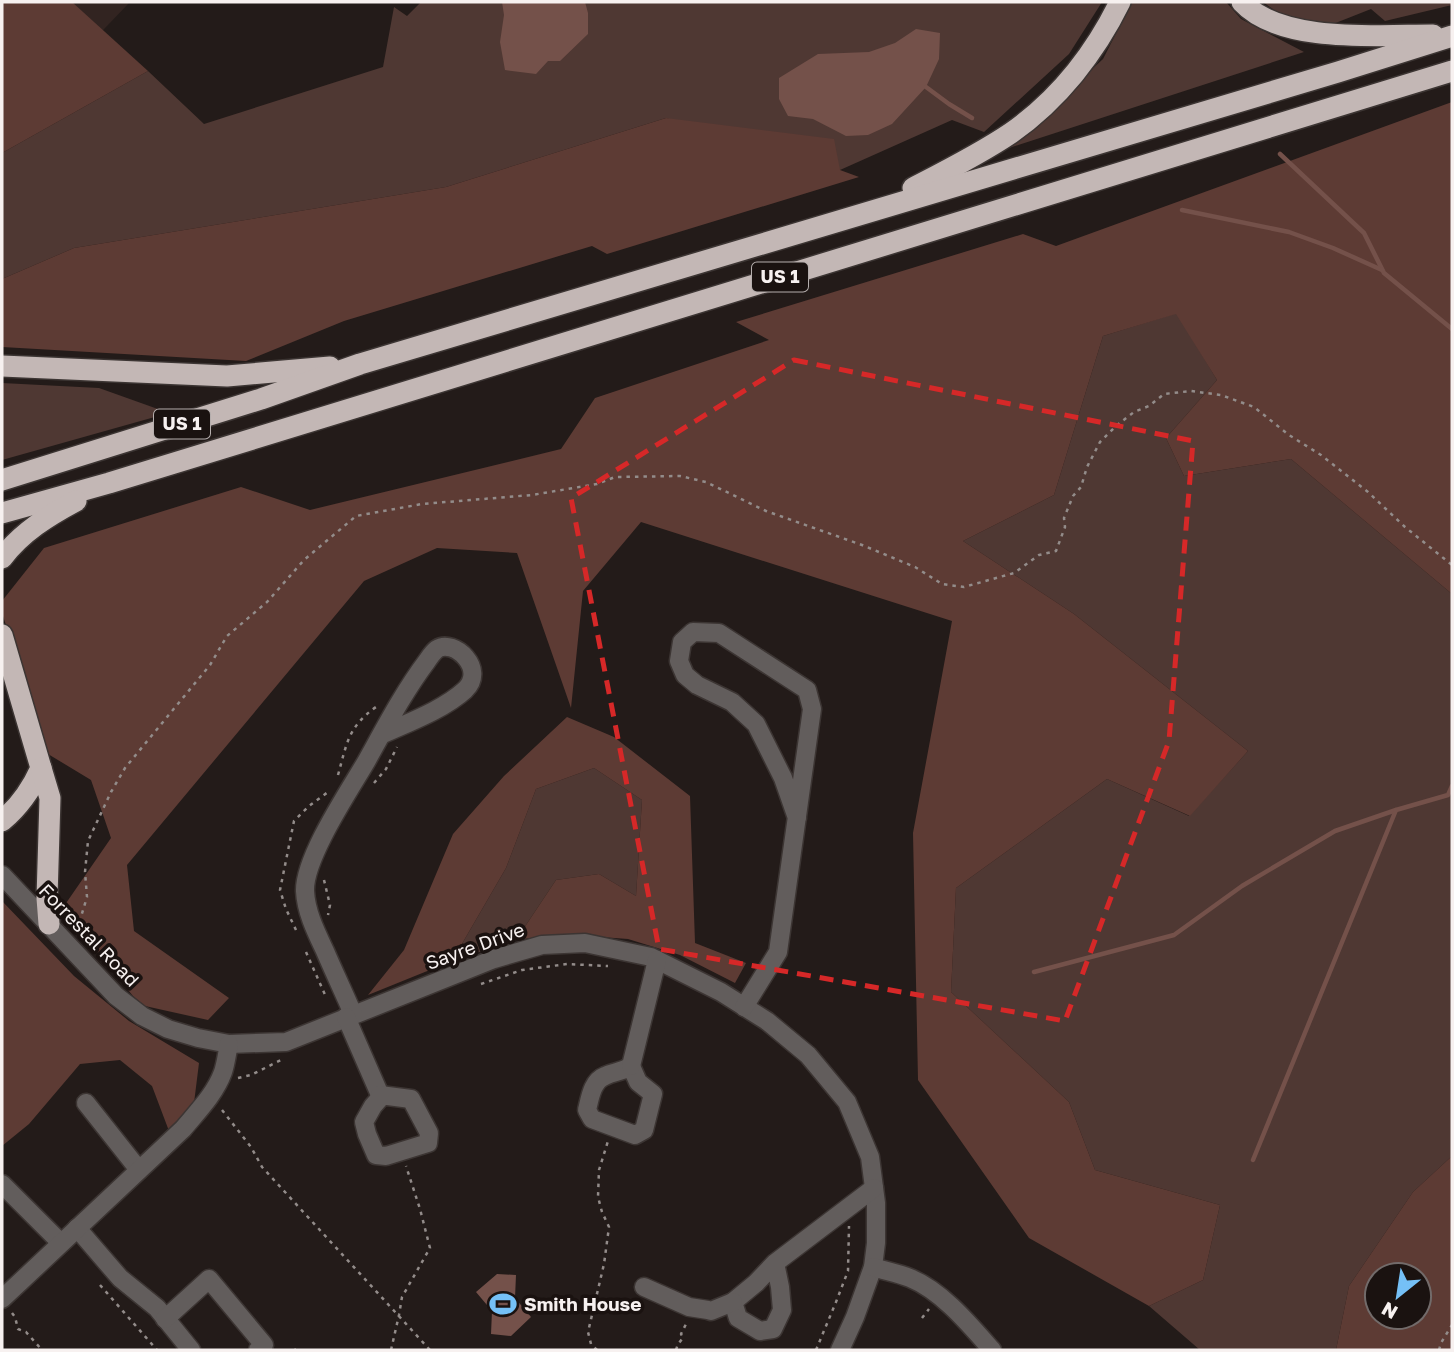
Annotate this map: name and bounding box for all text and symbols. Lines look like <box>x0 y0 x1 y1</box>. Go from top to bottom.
road number: US 1 <box>752 262 808 292</box>
road number: US 1 <box>154 410 210 438</box>
street label: Forrestal Road <box>35 878 144 991</box>
street label: Sayre Drive <box>422 917 527 974</box>
north arrow <box>1363 1261 1433 1331</box>
sports icon: Smith House <box>488 1289 518 1319</box>
place label: Smith House <box>524 1292 641 1315</box>
text: N <box>1377 1298 1401 1325</box>

